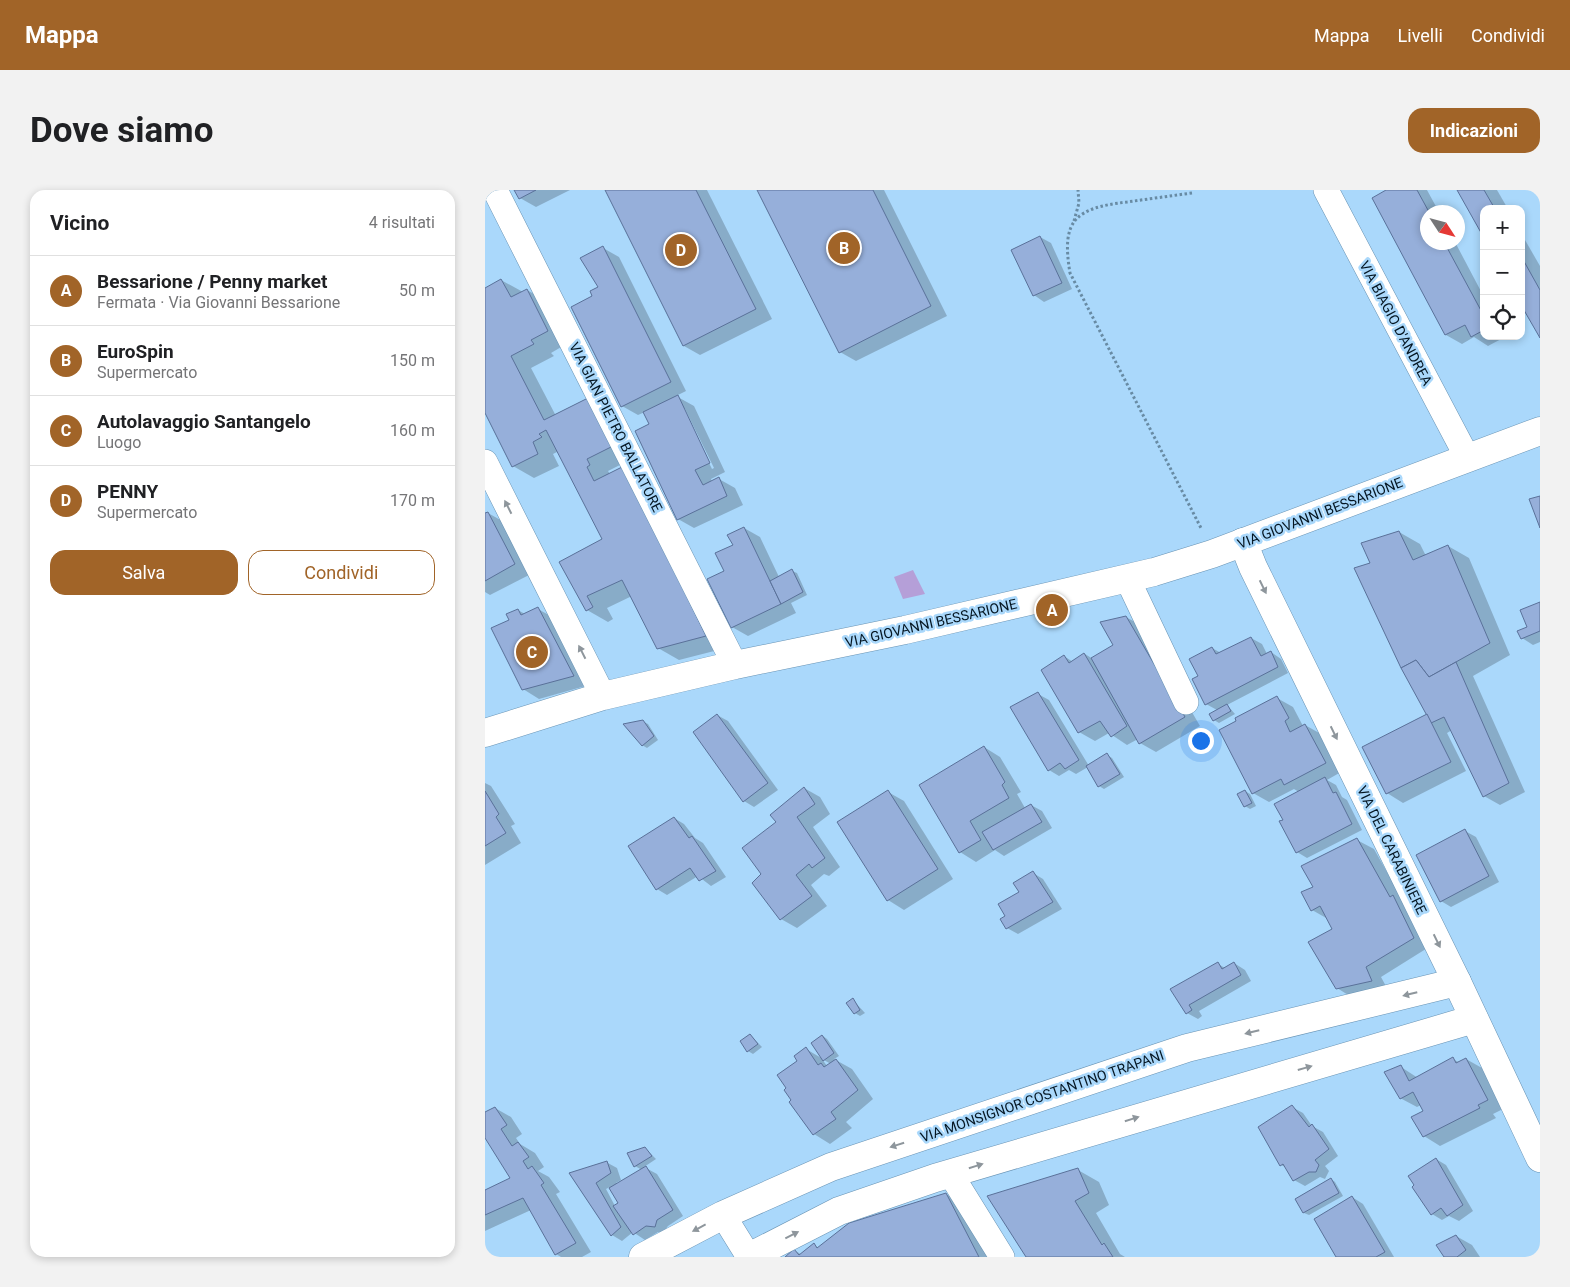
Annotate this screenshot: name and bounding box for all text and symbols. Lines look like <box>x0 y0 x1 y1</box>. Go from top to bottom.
text: Mappa <box>25 21 99 49</box>
text: Mappa <box>1314 25 1370 46</box>
text: Livelli <box>1398 25 1443 46</box>
text: Condividi <box>1471 25 1545 46</box>
button: Indicazioni <box>1408 108 1540 153</box>
text: Dove siamo <box>30 110 213 151</box>
north arrow <box>1420 205 1465 250</box>
map controls <box>1480 205 1525 340</box>
button: + <box>1480 205 1525 250</box>
text: Vicino <box>50 211 109 235</box>
text: 4 risultati <box>369 213 435 232</box>
pin: B <box>828 229 860 267</box>
pin: D <box>665 231 697 269</box>
button: − <box>1480 250 1525 295</box>
street label: VIA BIAGIO D'ANDREA <box>1356 258 1436 388</box>
text: Bessarione / Penny market <box>97 270 327 293</box>
text: A <box>61 281 71 300</box>
text: 50 m <box>399 281 435 300</box>
text: Fermata · Via Giovanni Bessarione <box>97 293 340 312</box>
button: locate <box>1480 295 1525 340</box>
text: EuroSpin <box>97 340 174 363</box>
street label: VIA GIAN PIETRO BALLATORE <box>566 340 666 514</box>
text: B <box>61 351 71 370</box>
text: 150 m <box>390 351 435 370</box>
text: Supermercato <box>97 363 197 382</box>
text: Autolavaggio Santangelo <box>97 410 311 433</box>
text: C <box>61 421 71 440</box>
text: 160 m <box>390 421 435 440</box>
text: Luogo <box>97 433 141 452</box>
street label: VIA GIOVANNI BESSARIONE <box>1235 474 1405 552</box>
text: PENNY <box>97 480 158 503</box>
text: D <box>61 491 71 510</box>
text: 170 m <box>390 491 435 510</box>
one-way arrow <box>504 500 512 514</box>
text: Supermercato <box>97 503 197 522</box>
button: Salva <box>50 550 238 595</box>
button: Condividi <box>248 550 435 595</box>
one-way arrow <box>1259 580 1267 594</box>
pin: A <box>1036 591 1068 629</box>
street label: VIA GIOVANNI BESSARIONE <box>844 595 1018 651</box>
pin: C <box>516 633 548 671</box>
one-way arrow <box>578 644 586 659</box>
one-way arrow <box>1330 725 1338 740</box>
your location <box>1188 728 1214 754</box>
street label: VIA DEL CARABINIERE <box>1354 783 1430 917</box>
one-way arrow <box>1433 934 1441 948</box>
one-way arrow <box>1402 990 1417 998</box>
one-way arrow <box>1244 1028 1259 1036</box>
street label: VIA MONSIGNOR COSTANTINO TRAPANI <box>918 1047 1166 1145</box>
one-way arrow <box>1297 1064 1312 1072</box>
one-way arrow <box>1125 1115 1140 1123</box>
one-way arrow <box>889 1141 904 1149</box>
one-way arrow <box>969 1161 984 1169</box>
one-way arrow <box>692 1224 706 1232</box>
one-way arrow <box>785 1231 799 1239</box>

